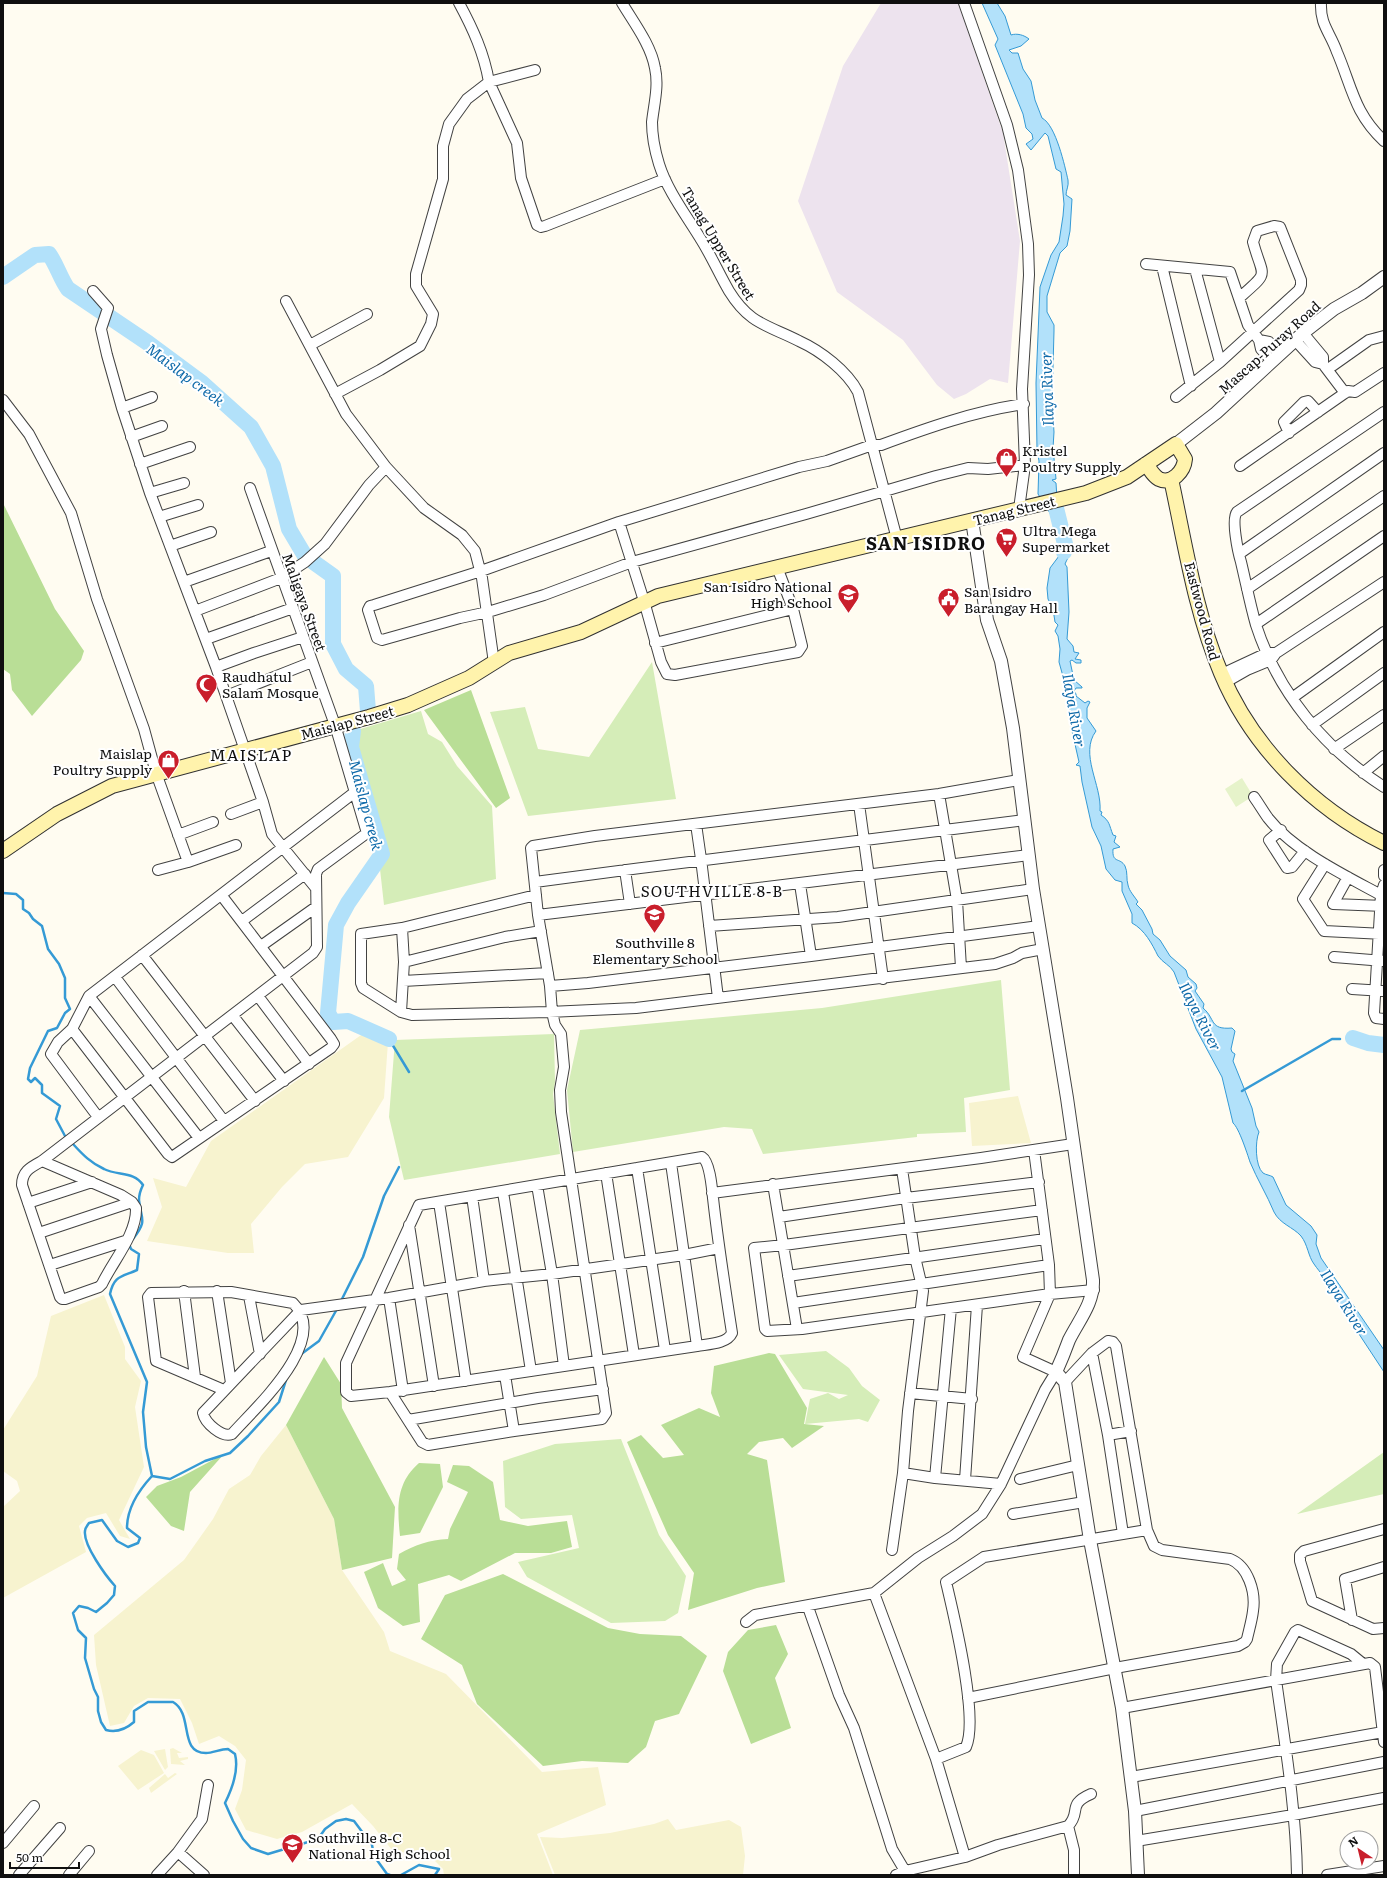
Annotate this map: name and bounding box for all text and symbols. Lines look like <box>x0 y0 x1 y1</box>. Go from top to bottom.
street label: Tanag Upper Street <box>677 183 761 304</box>
street label: Mascap-Puray Road <box>1214 295 1325 398</box>
water label: Maislap creek <box>142 337 231 412</box>
water label: Ilaya River <box>1033 351 1059 427</box>
place label: Kristel Poultry Supply <box>1022 440 1122 476</box>
shop icon: Kristel Poultry Supply <box>994 445 1020 478</box>
street label: Tanag Street <box>971 490 1058 530</box>
place label: Ultra Mega Supermarket <box>1022 520 1110 556</box>
supermarket icon: Ultra Mega Supermarket <box>994 525 1020 558</box>
district label: SAN ISIDRO <box>866 529 986 556</box>
street label: Maligaya Street <box>278 550 332 654</box>
street label: Eastwood Road <box>1180 559 1226 663</box>
place label: San Isidro National High School <box>704 576 832 612</box>
school or university icon: San Isidro National High School <box>835 581 861 614</box>
place label: San Isidro Barangay Hall <box>964 581 1058 617</box>
public building icon: San Isidro Barangay Hall <box>936 586 962 619</box>
place label: Raudhatul Salam Mosque <box>222 666 319 702</box>
mosque icon: Raudhatul Salam Mosque <box>194 671 220 704</box>
water label: Ilaya River <box>1057 671 1093 749</box>
street label: Maislap Street <box>298 700 396 744</box>
district label: MAISLAP <box>210 742 292 766</box>
place label: Maislap Poultry Supply <box>53 743 153 779</box>
shop icon: Maislap Poultry Supply <box>155 748 181 781</box>
water label: Maislap creek <box>344 757 390 854</box>
district label: SOUTHVILLE 8-B <box>641 879 783 902</box>
school or university icon: Southville 8 Elementary School <box>642 901 668 934</box>
place label: Southville 8 Elementary School <box>592 932 718 968</box>
water label: Ilaya River <box>1174 978 1228 1054</box>
water label: Ilaya River <box>1315 1264 1375 1340</box>
place label: Southville 8-C National High School <box>308 1827 451 1863</box>
north arrow <box>1339 1830 1379 1870</box>
school or university icon: Southville 8-C National High School <box>279 1832 305 1865</box>
text: N <box>1344 1832 1361 1850</box>
scale bar <box>10 1844 79 1870</box>
text: 50 m <box>16 1848 43 1866</box>

